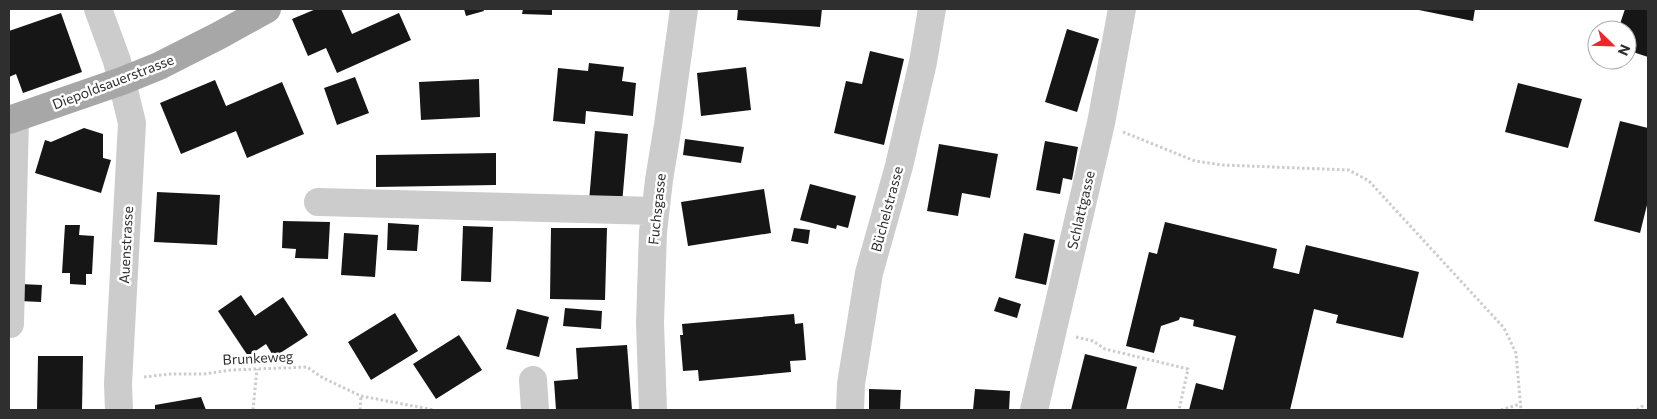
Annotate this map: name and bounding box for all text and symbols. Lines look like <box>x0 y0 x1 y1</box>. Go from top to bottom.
north arrow <box>1587 20 1637 70</box>
text: N <box>1615 42 1634 58</box>
street label: Diepoldsauerstrasse <box>50 51 176 113</box>
street label: Büchelstrasse <box>867 164 906 253</box>
street label: Schlattgasse <box>1063 169 1098 251</box>
street label: Fuchsgasse <box>644 172 669 246</box>
street label: Auenstrasse <box>115 206 136 284</box>
street label: Brunkeweg <box>222 347 294 368</box>

